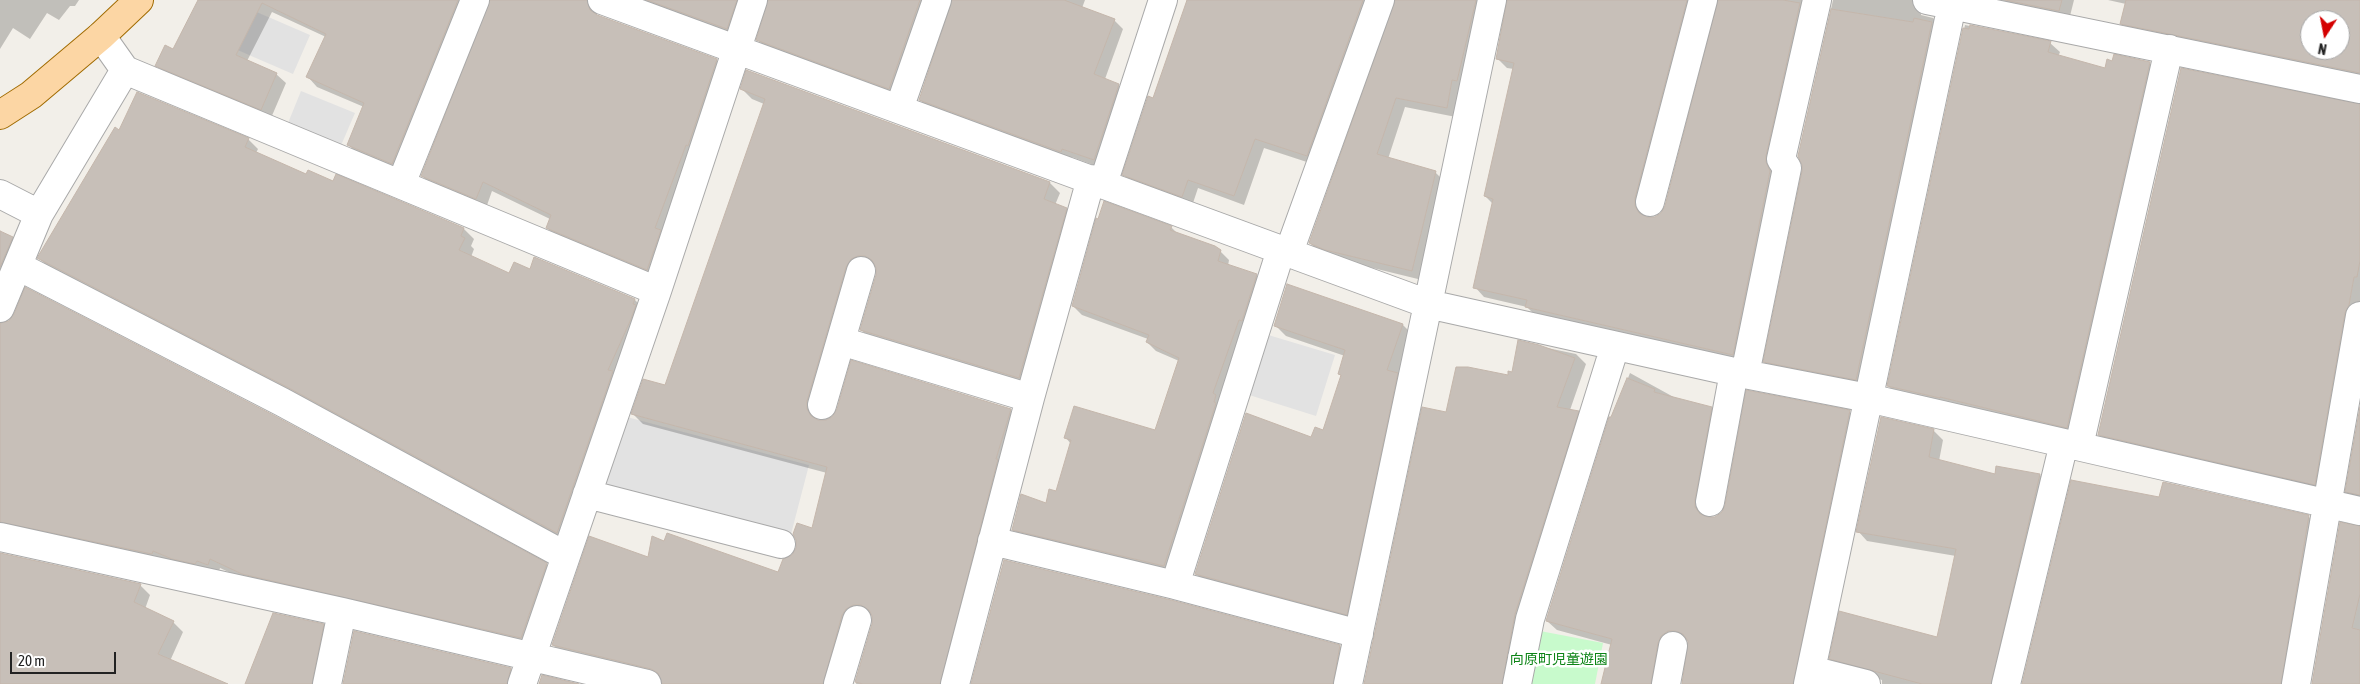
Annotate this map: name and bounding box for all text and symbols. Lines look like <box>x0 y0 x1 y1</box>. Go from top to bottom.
north arrow <box>2300 10 2350 60</box>
text: N <box>2317 40 2328 57</box>
scale bar <box>12 642 119 674</box>
text: 20 m <box>18 652 45 669</box>
park label: 向原町児童遊園 <box>1510 652 1608 668</box>

